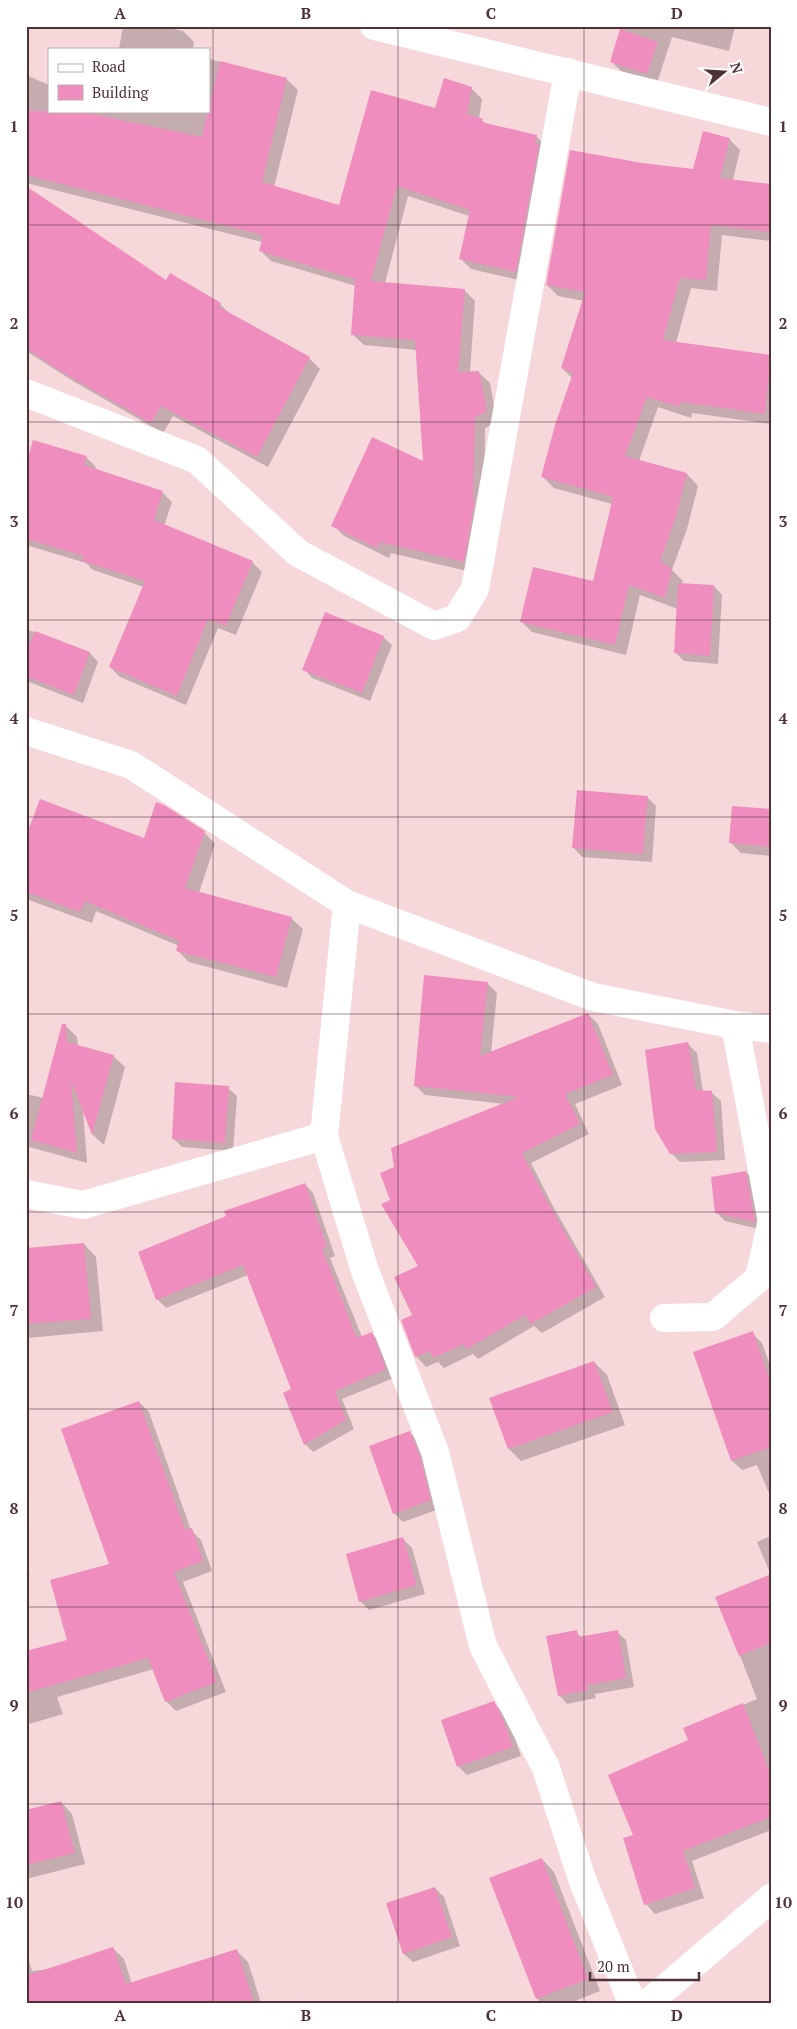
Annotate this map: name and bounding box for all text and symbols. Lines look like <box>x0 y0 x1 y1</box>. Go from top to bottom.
text: A <box>114 2 126 24</box>
text: B <box>301 2 311 24</box>
text: C <box>486 2 496 24</box>
text: D <box>671 2 683 24</box>
legend <box>48 48 210 112</box>
north arrow <box>700 48 750 98</box>
text: Road <box>92 56 125 76</box>
text: N <box>726 60 748 76</box>
text: Building <box>92 82 150 102</box>
text: 1 <box>9 115 19 137</box>
text: 1 <box>778 115 788 137</box>
text: 2 <box>9 312 19 334</box>
text: 2 <box>778 312 788 334</box>
text: 3 <box>9 510 19 532</box>
text: 3 <box>778 510 788 532</box>
text: 4 <box>9 707 19 729</box>
text: 4 <box>778 707 788 729</box>
text: 5 <box>9 904 19 926</box>
text: 5 <box>778 904 788 926</box>
text: 6 <box>9 1102 19 1124</box>
text: 6 <box>778 1102 788 1124</box>
text: 7 <box>9 1299 19 1321</box>
text: 7 <box>778 1299 788 1321</box>
text: 8 <box>9 1497 19 1519</box>
text: 8 <box>778 1497 788 1519</box>
text: 9 <box>9 1694 19 1716</box>
text: 9 <box>778 1694 788 1716</box>
text: 10 <box>5 1891 23 1913</box>
text: 10 <box>774 1891 792 1913</box>
scale bar <box>590 1949 698 1981</box>
text: 20 m <box>597 1956 630 1976</box>
text: A <box>114 2004 126 2026</box>
text: B <box>301 2004 311 2026</box>
text: C <box>486 2004 496 2026</box>
text: D <box>671 2004 683 2026</box>

